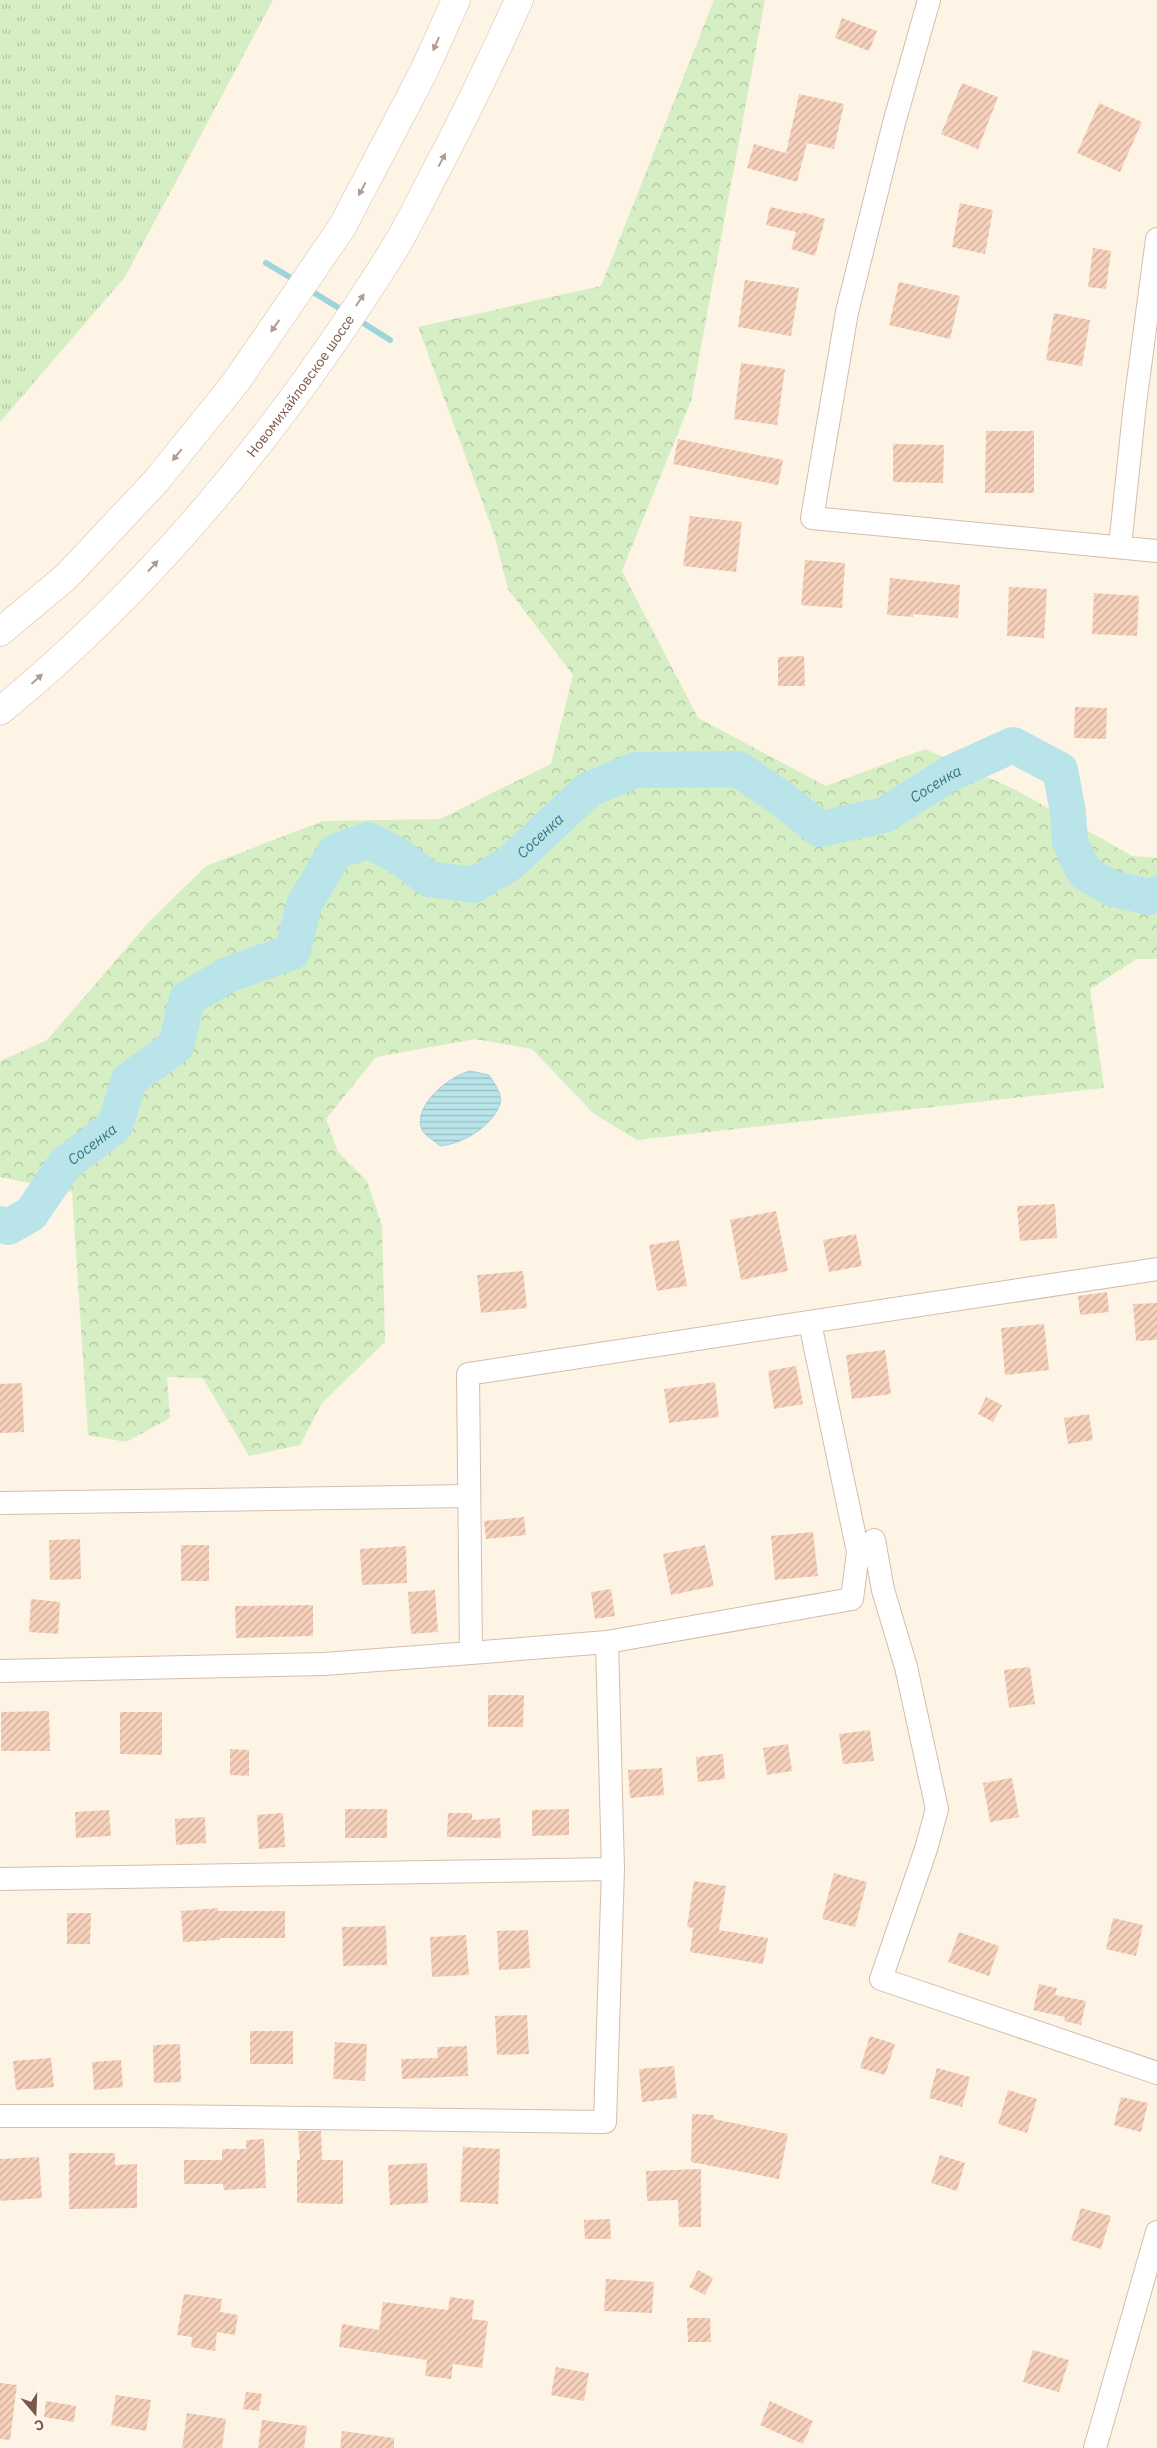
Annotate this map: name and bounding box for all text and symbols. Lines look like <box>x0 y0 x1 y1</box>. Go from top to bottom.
one-way arrow <box>432 37 440 51</box>
one-way arrow <box>438 153 446 167</box>
one-way arrow <box>358 182 366 196</box>
one-way arrow <box>355 294 365 307</box>
street label: Новомихайловское шоссе <box>243 311 358 461</box>
one-way arrow <box>270 319 280 332</box>
one-way arrow <box>171 448 182 461</box>
one-way arrow <box>147 560 159 572</box>
one-way arrow <box>30 673 42 685</box>
water label: Сосенка <box>906 760 964 806</box>
water label: Сосенка <box>512 809 567 862</box>
water label: Сосенка <box>63 1119 120 1169</box>
north arrow <box>10 2388 60 2438</box>
text: С <box>32 2415 46 2435</box>

